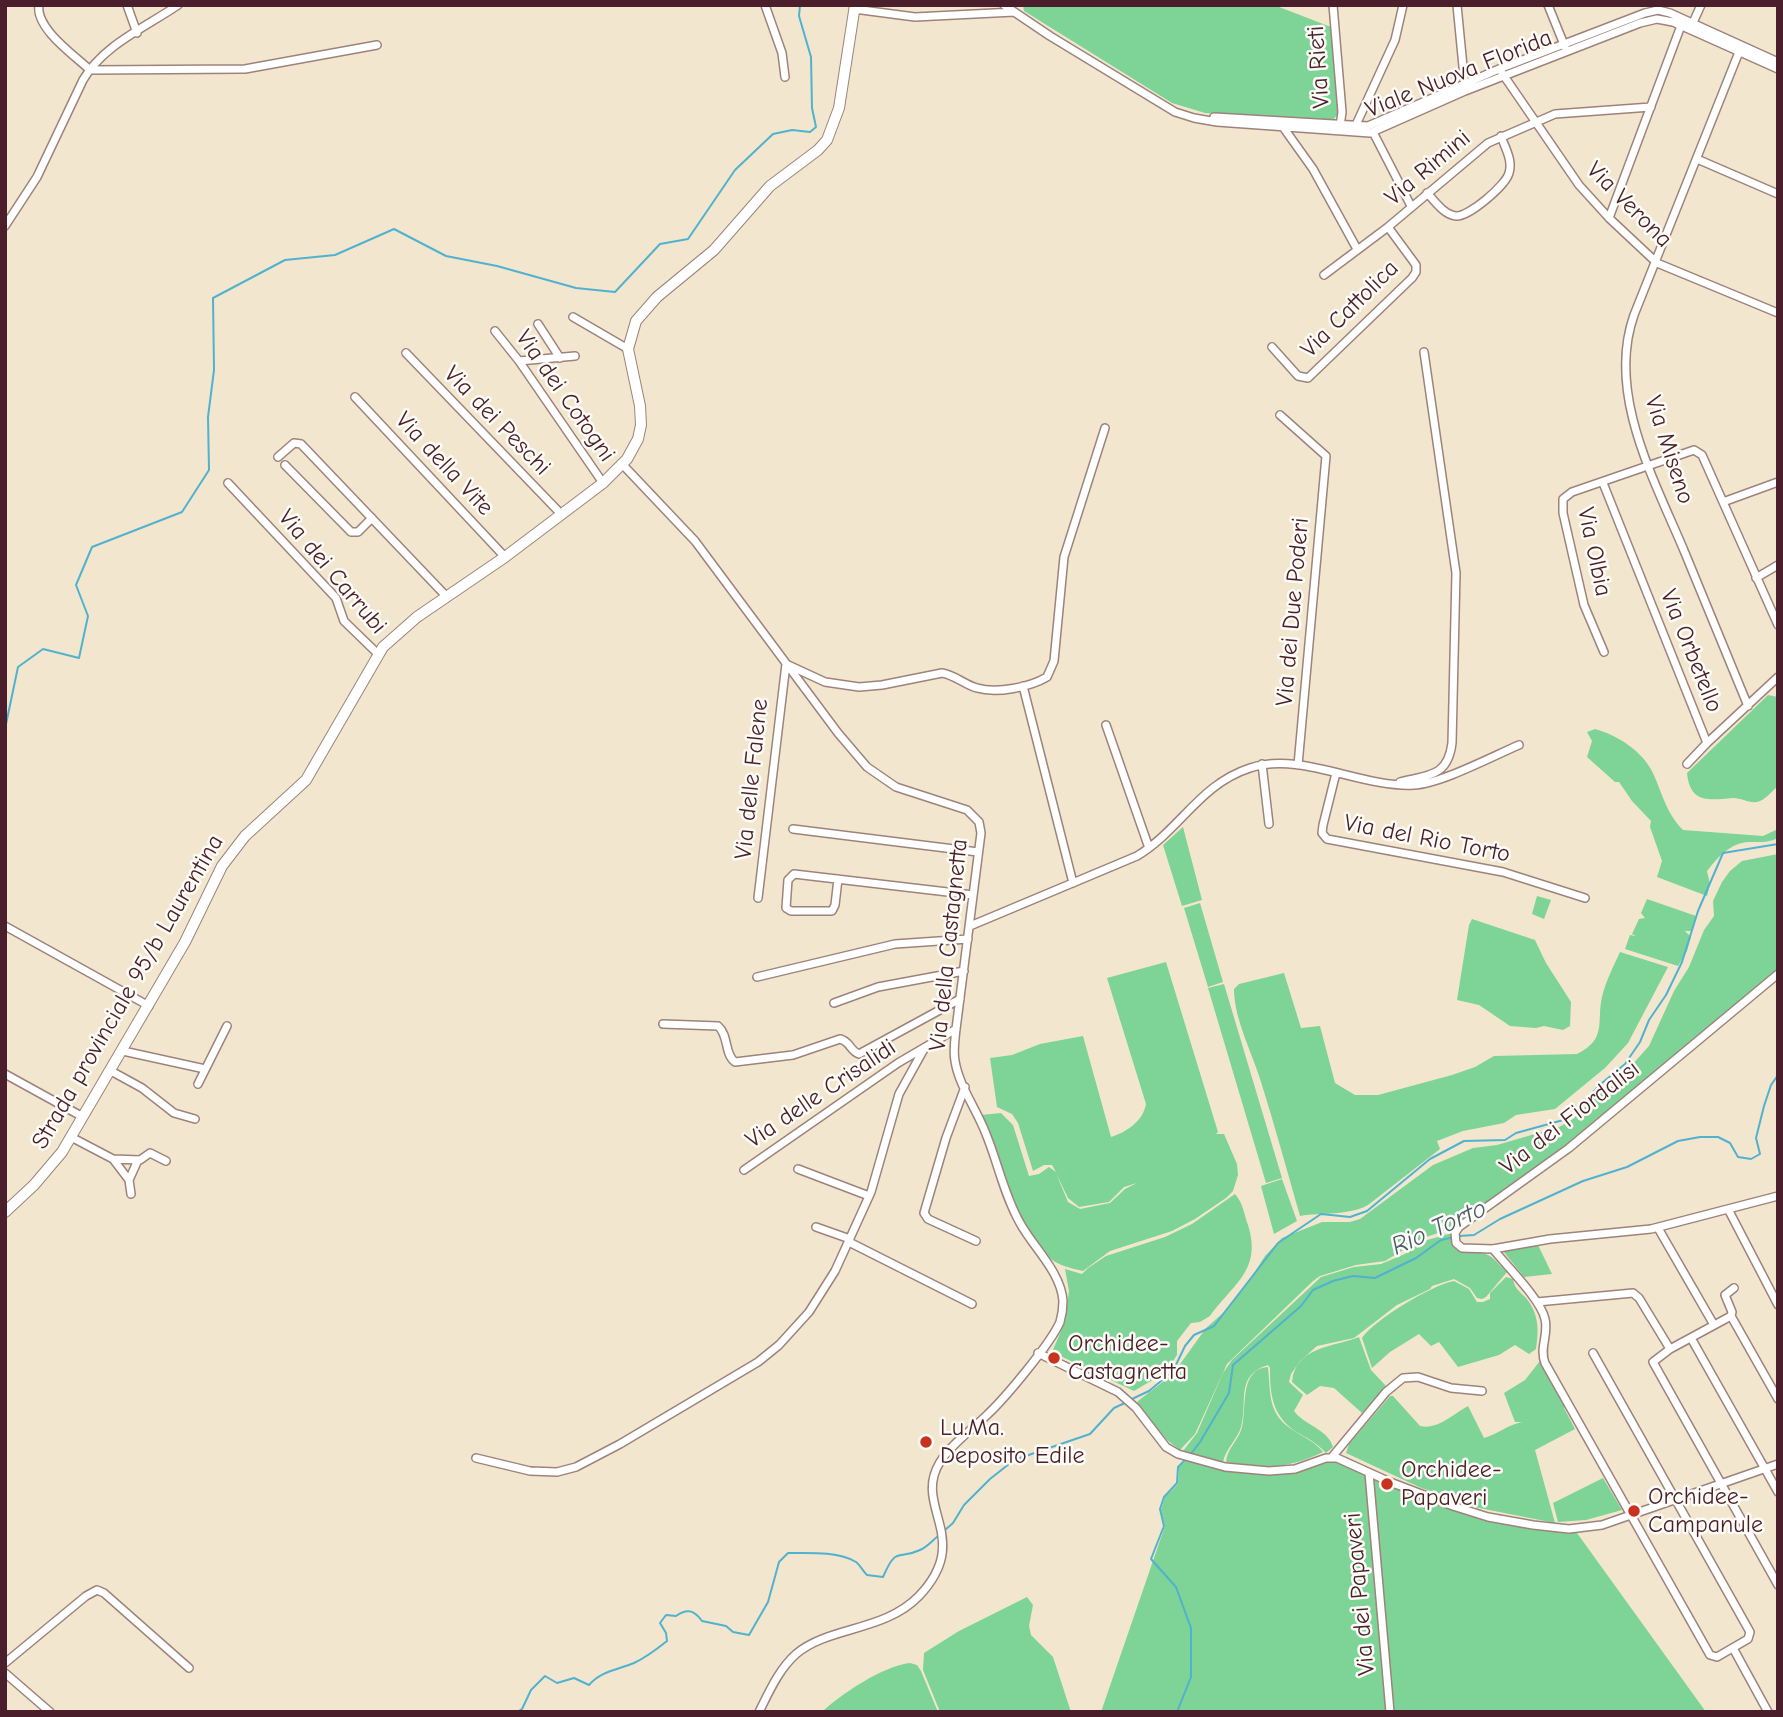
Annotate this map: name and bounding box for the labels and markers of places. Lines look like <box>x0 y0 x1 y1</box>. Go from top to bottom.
place label: Orchidee- Castagnetta <box>1068 1330 1187 1386</box>
marker: Orchidee- Castagnetta <box>1046 1350 1062 1366</box>
place label: Lu.Ma. Deposito Edile <box>940 1414 1085 1470</box>
marker: Lu.Ma. Deposito Edile <box>918 1434 934 1450</box>
place label: Orchidee- Papaveri <box>1401 1456 1502 1512</box>
marker: Orchidee- Papaveri <box>1379 1476 1395 1492</box>
place label: Orchidee- Campanule <box>1648 1483 1763 1539</box>
marker: Orchidee- Campanule <box>1626 1503 1642 1519</box>

